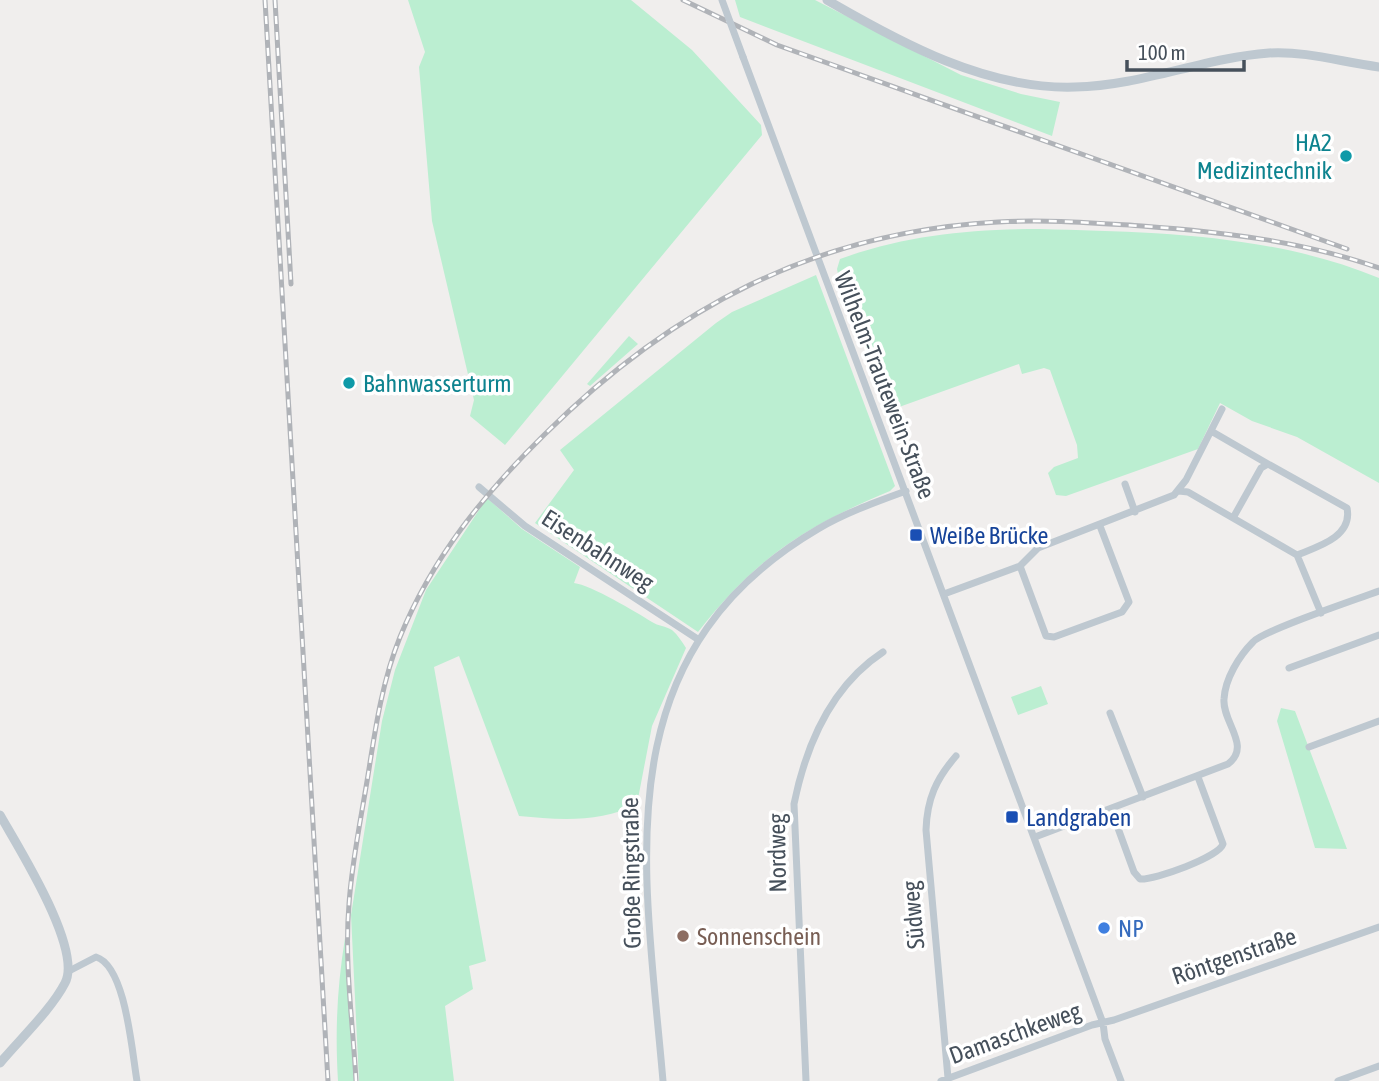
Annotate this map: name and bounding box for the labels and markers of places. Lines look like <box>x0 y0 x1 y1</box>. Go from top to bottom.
place label: HA2 Medizintechnik <box>1197 129 1332 184</box>
marker: HA2 Medizintechnik <box>1338 148 1354 164</box>
place label: Bahnwasserturm <box>363 370 512 397</box>
marker: Bahnwasserturm <box>341 375 357 391</box>
place label: Weiße Brücke <box>930 522 1048 549</box>
marker: Weiße Brücke <box>908 527 924 543</box>
place label: Landgraben <box>1026 804 1131 831</box>
marker: Landgraben <box>1004 809 1020 825</box>
place label: NP <box>1118 915 1144 942</box>
marker: NP <box>1096 920 1112 936</box>
place label: Sonnenschein <box>697 923 821 950</box>
marker: Sonnenschein <box>675 928 691 944</box>

